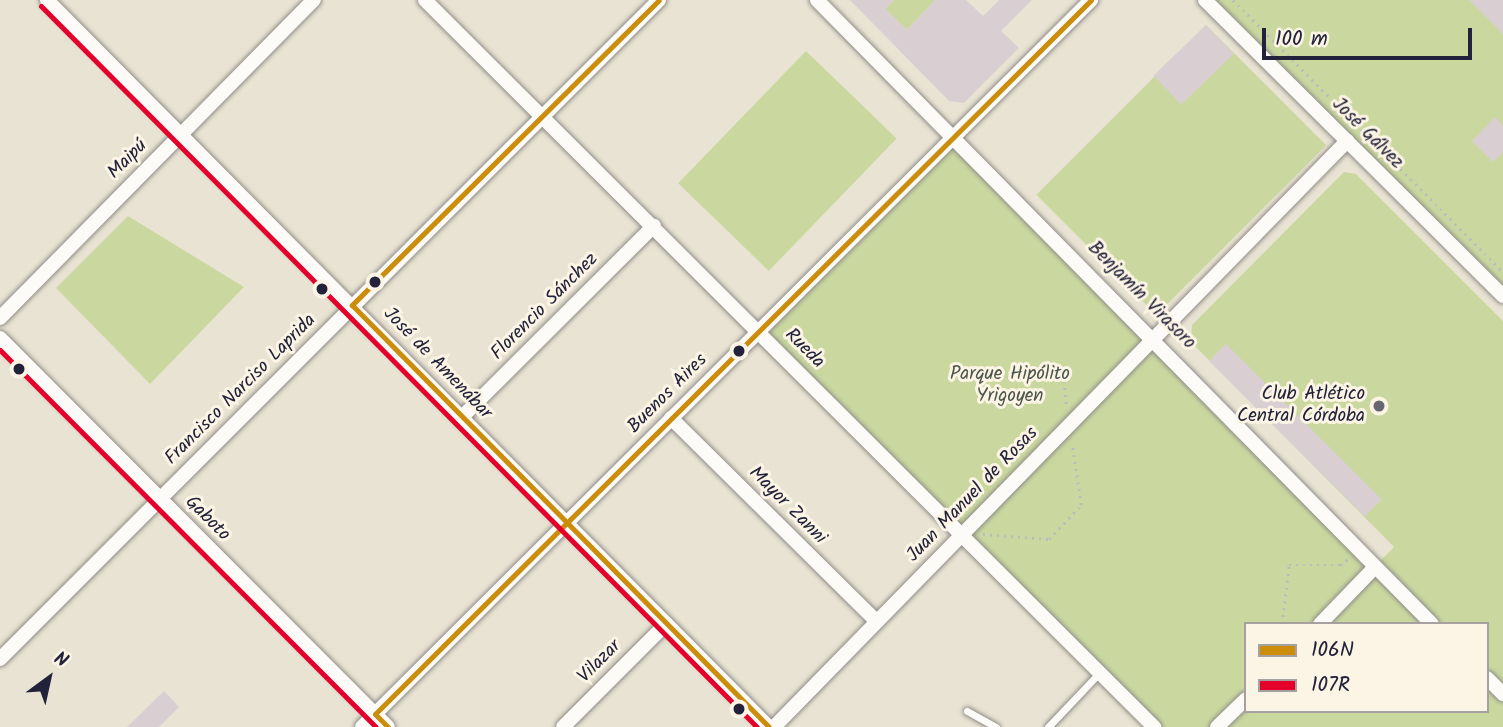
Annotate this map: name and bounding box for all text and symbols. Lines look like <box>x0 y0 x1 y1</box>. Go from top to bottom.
scale bar <box>1265 14 1475 58</box>
text: 100 m <box>1275 23 1328 56</box>
street label: José Gálvez <box>1327 94 1407 174</box>
street label: Maipú <box>103 135 153 185</box>
street label: Benjamín Virasoro <box>1082 237 1200 355</box>
street label: Florencio Sánchez <box>487 249 603 365</box>
unlabelled marker <box>368 275 382 289</box>
unlabelled marker <box>315 282 329 296</box>
street label: José de Amenábar <box>378 303 496 425</box>
street label: Francisco Narciso Laprida <box>161 310 321 470</box>
street label: Rueda <box>779 324 829 374</box>
unlabelled marker <box>732 344 746 358</box>
street label: Buenos Aires <box>623 349 713 439</box>
unlabelled marker <box>12 362 26 376</box>
park label: Parque Hipólito Yrigoyen <box>950 364 1070 408</box>
place label: Club Atlético Central Córdoba <box>1237 384 1365 428</box>
marker: Club Atlético Central Córdoba <box>1371 398 1387 414</box>
street label: Juan Manuel de Rosas <box>903 423 1043 567</box>
street label: Mayor Zanni <box>743 462 831 550</box>
street label: Gaboto <box>179 491 235 547</box>
legend <box>1244 622 1489 713</box>
text: 106N <box>1311 634 1354 667</box>
street label: Vilazar <box>574 636 626 688</box>
north arrow <box>14 643 84 713</box>
text: N <box>47 645 74 676</box>
text: 107R <box>1311 669 1350 702</box>
unlabelled marker <box>732 702 746 716</box>

